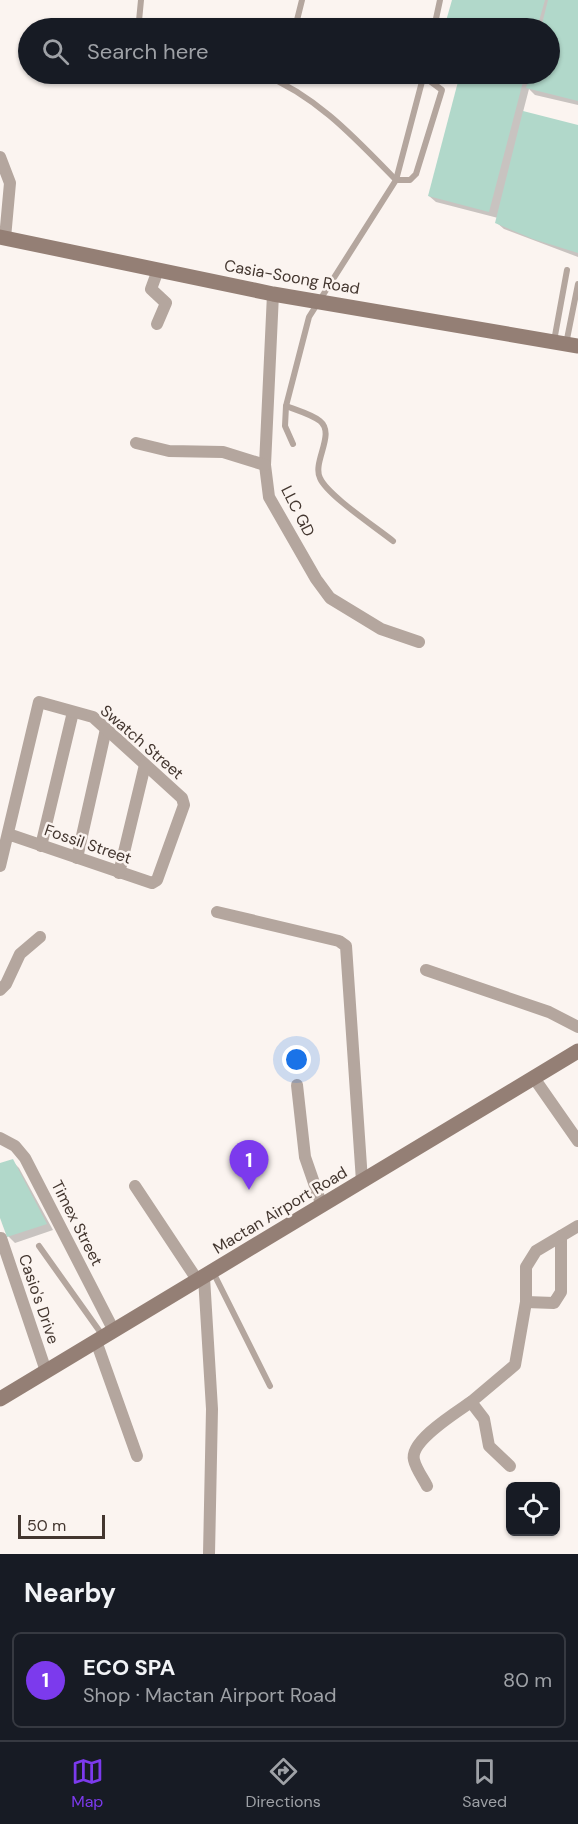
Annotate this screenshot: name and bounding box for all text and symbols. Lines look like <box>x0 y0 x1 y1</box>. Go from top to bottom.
search box <box>18 18 560 84</box>
icon: search <box>39 35 72 68</box>
text: Search here <box>87 37 208 66</box>
street label: Casia-Soong Road <box>223 255 361 299</box>
street label: LLC GD <box>276 482 320 540</box>
street label: Swatch Street <box>96 700 188 784</box>
street label: Fossil Street <box>42 819 134 869</box>
your location <box>282 1045 311 1074</box>
pin: 1 <box>230 1140 268 1190</box>
street label: Mactan Airport Road <box>209 1162 351 1258</box>
street label: Timex Street <box>46 1177 108 1269</box>
street label: Casio's Drive <box>14 1251 64 1347</box>
map controls <box>506 1482 560 1536</box>
button: locate <box>506 1482 560 1536</box>
scale bar <box>18 1512 105 1540</box>
text: 50 m <box>27 1515 66 1536</box>
text: Nearby <box>24 1576 116 1610</box>
text: ECO SPA <box>83 1653 175 1682</box>
text: 1 <box>42 1667 49 1693</box>
text: 80 m <box>503 1667 552 1693</box>
text: Shop · Mactan Airport Road <box>83 1682 336 1708</box>
tab: Map <box>71 1755 104 1812</box>
tab: Directions <box>245 1755 321 1812</box>
tab: Saved <box>462 1755 507 1812</box>

